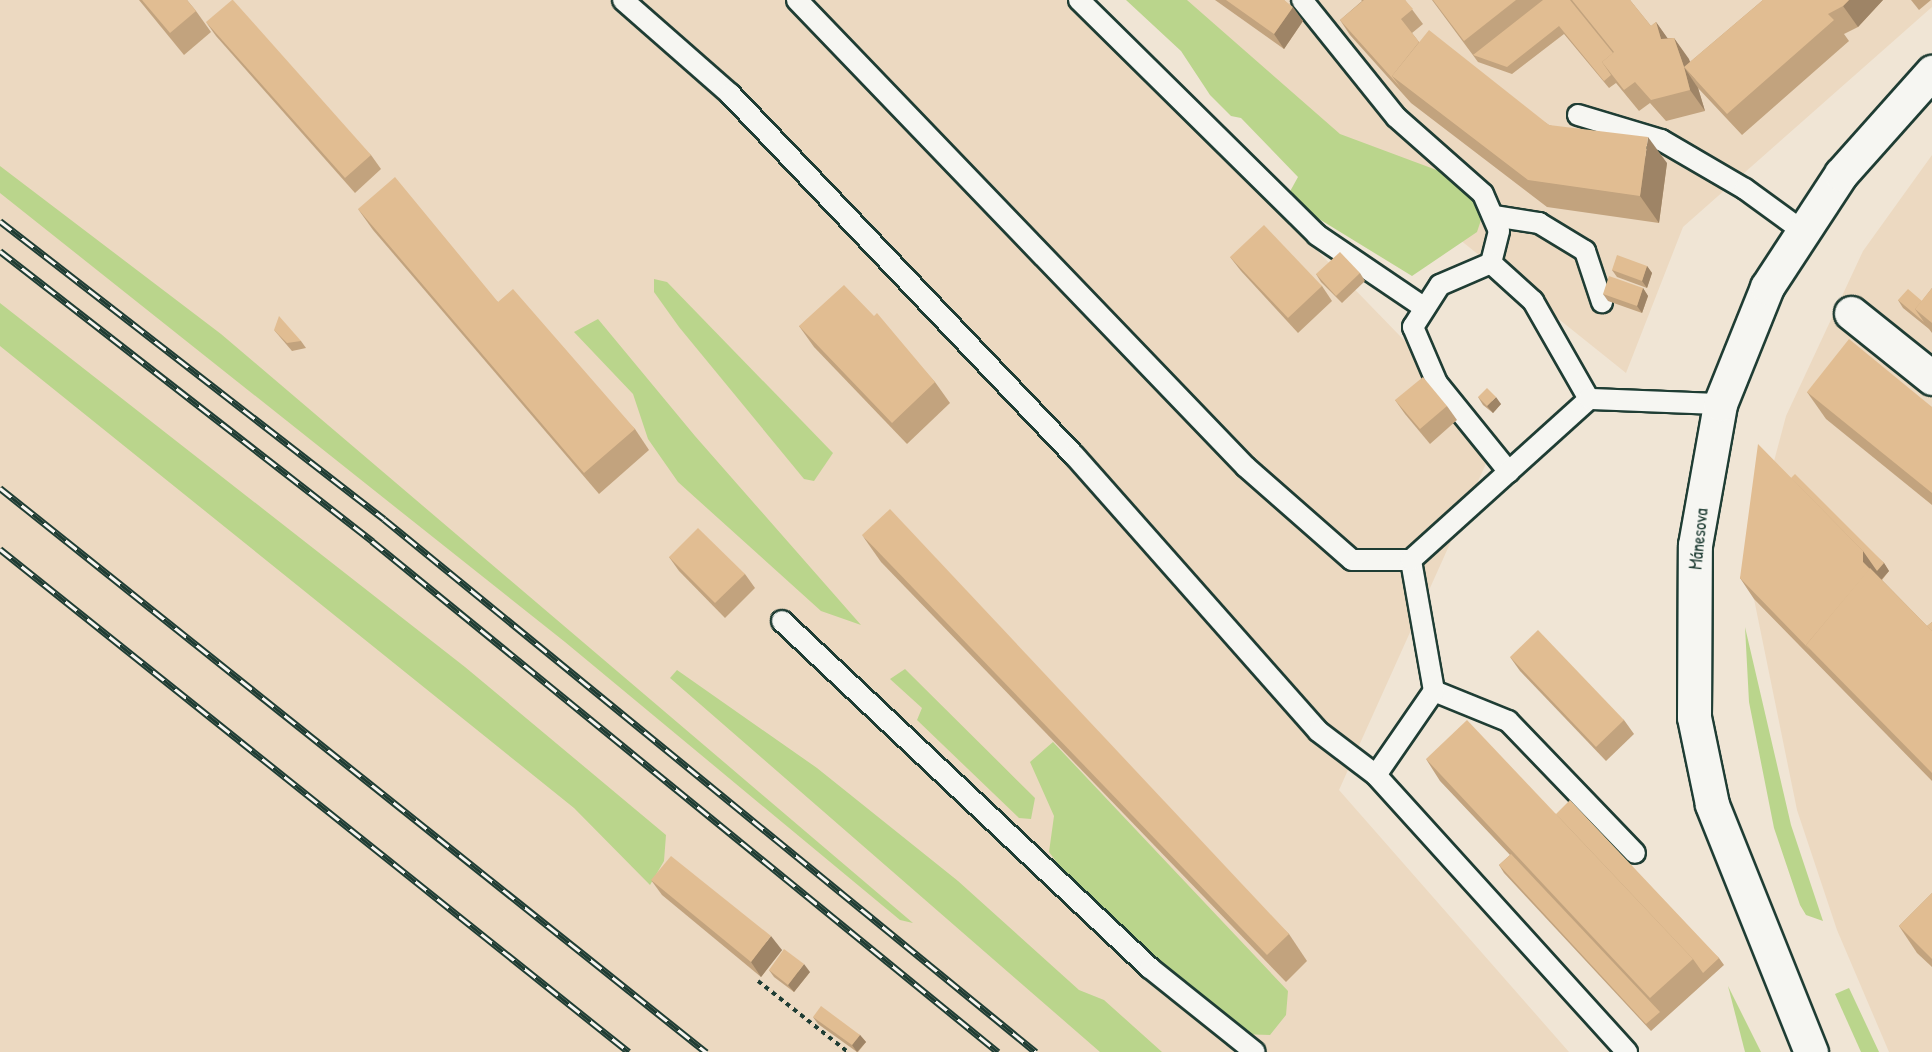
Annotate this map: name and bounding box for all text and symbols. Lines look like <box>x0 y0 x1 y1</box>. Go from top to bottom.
street label: Mánesova <box>1685 507 1713 571</box>

